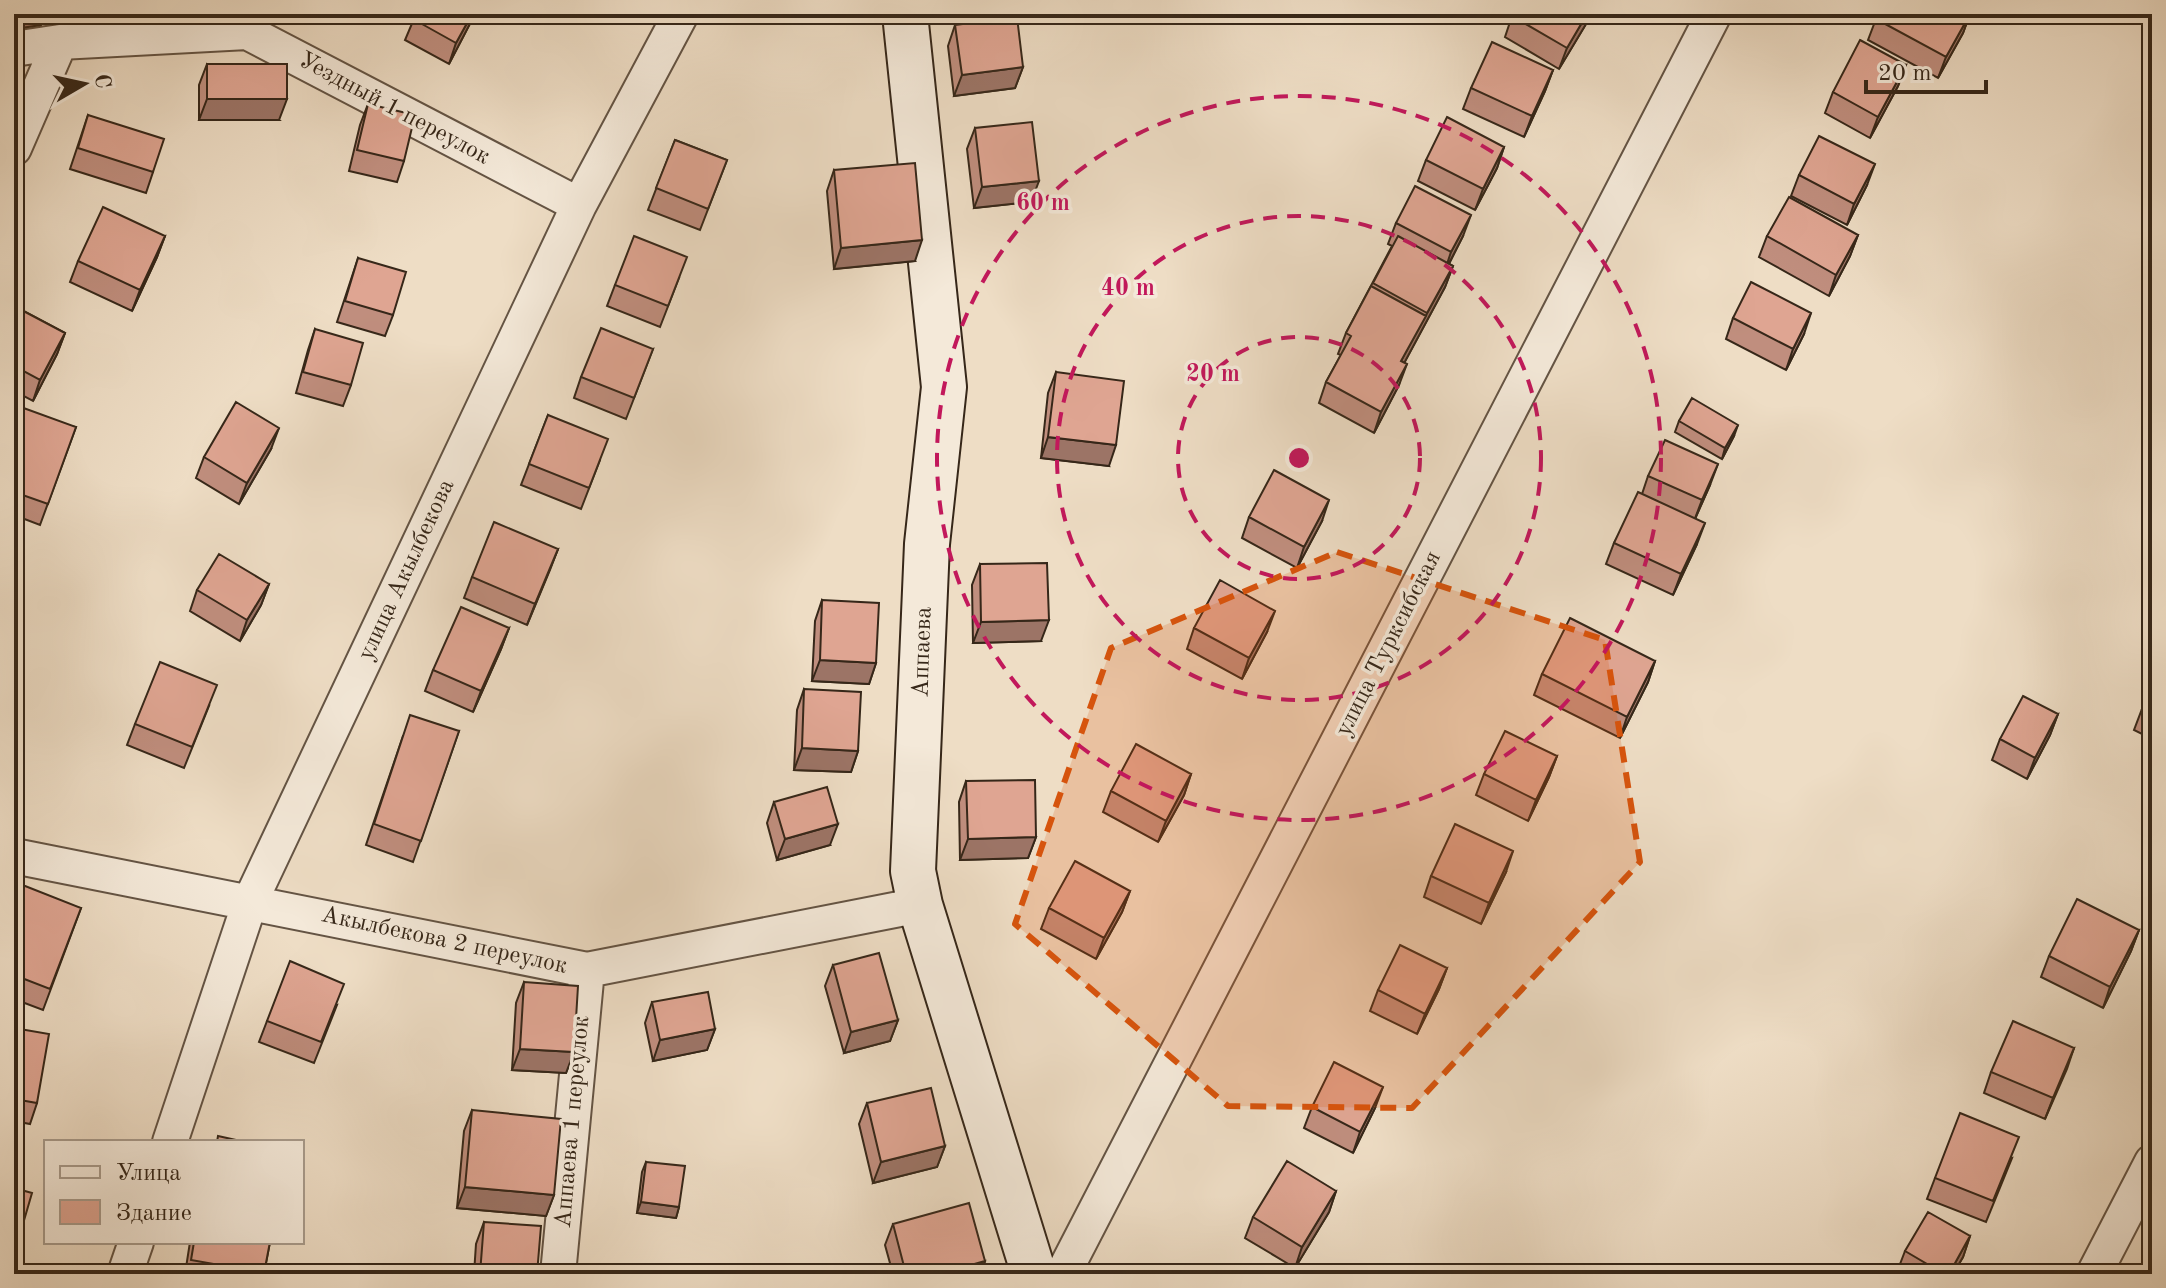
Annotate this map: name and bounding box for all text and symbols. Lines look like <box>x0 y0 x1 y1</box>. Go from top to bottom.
north arrow <box>44 44 124 124</box>
scale bar <box>1866 44 1986 94</box>
street label: Уездный 1 переулок <box>294 48 494 170</box>
text: 20 m <box>1878 62 1932 86</box>
text: С <box>90 72 114 90</box>
text: 60 m <box>1016 192 1070 216</box>
text: 40 m <box>1101 277 1155 301</box>
text: 20 m <box>1186 363 1240 387</box>
centre of rings <box>1285 444 1313 472</box>
street label: улица Акылбекова <box>355 476 459 664</box>
street label: улица Турксибская <box>1332 547 1446 741</box>
street label: Аппаева <box>909 606 937 698</box>
street label: Акылбекова 2 переулок <box>319 903 569 979</box>
street label: Аппаева 1 переулок <box>552 1015 594 1229</box>
legend <box>44 1140 304 1244</box>
text: Улица <box>116 1162 181 1186</box>
text: Здание <box>116 1202 192 1226</box>

